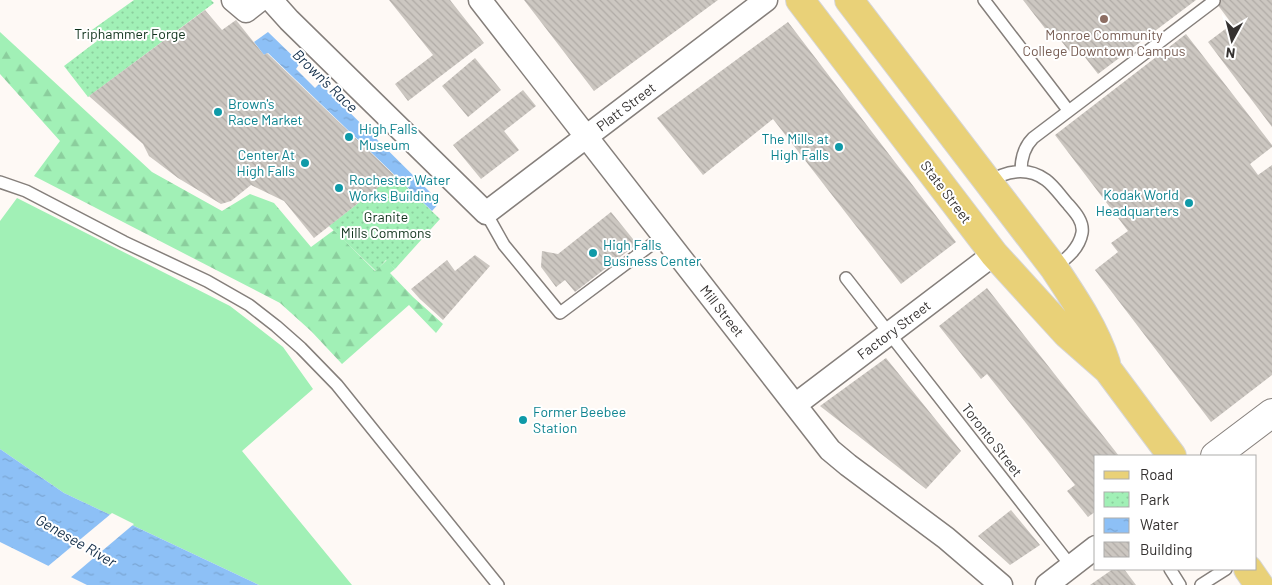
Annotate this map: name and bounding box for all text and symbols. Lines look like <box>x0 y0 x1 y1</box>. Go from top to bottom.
marker: Monroe Community College Downtown Campus <box>1098 13 1110 25</box>
north arrow <box>1207 15 1257 65</box>
park label: Triphammer Forge <box>74 25 186 42</box>
place label: Monroe Community College Downtown Campus <box>1022 26 1186 59</box>
text: N <box>1225 44 1236 62</box>
water label: Brown's Race <box>289 45 362 116</box>
street label: Platt Street <box>593 79 659 134</box>
place label: Brown's Race Market <box>228 95 303 128</box>
marker: Brown's Race Market <box>212 106 224 118</box>
place label: High Falls Museum <box>359 120 418 153</box>
place label: The Mills at High Falls <box>762 130 829 163</box>
marker: High Falls Museum <box>343 131 355 143</box>
marker: The Mills at High Falls <box>833 141 845 153</box>
place label: Center At High Falls <box>237 146 295 179</box>
marker: Center At High Falls <box>299 157 311 169</box>
street label: State Street <box>917 157 975 226</box>
place label: Rochester Water Works Building <box>349 171 450 204</box>
marker: Rochester Water Works Building <box>333 182 345 194</box>
place label: Kodak World Headquarters <box>1096 186 1179 219</box>
marker: Kodak World Headquarters <box>1183 197 1195 209</box>
park label: Granite Mills Commons <box>341 208 432 241</box>
place label: High Falls Business Center <box>603 236 701 269</box>
marker: High Falls Business Center <box>587 247 599 259</box>
street label: Mill Street <box>697 281 748 340</box>
street label: Factory Street <box>854 297 934 363</box>
street label: Toronto Street <box>958 400 1026 480</box>
place label: Former Beebee Station <box>533 403 626 436</box>
marker: Former Beebee Station <box>517 414 529 426</box>
legend <box>1094 455 1257 570</box>
text: Road <box>1140 465 1173 483</box>
text: Park <box>1140 490 1170 508</box>
water label: Genesee River <box>33 510 120 571</box>
text: Water <box>1140 515 1179 533</box>
text: Building <box>1140 540 1193 558</box>

